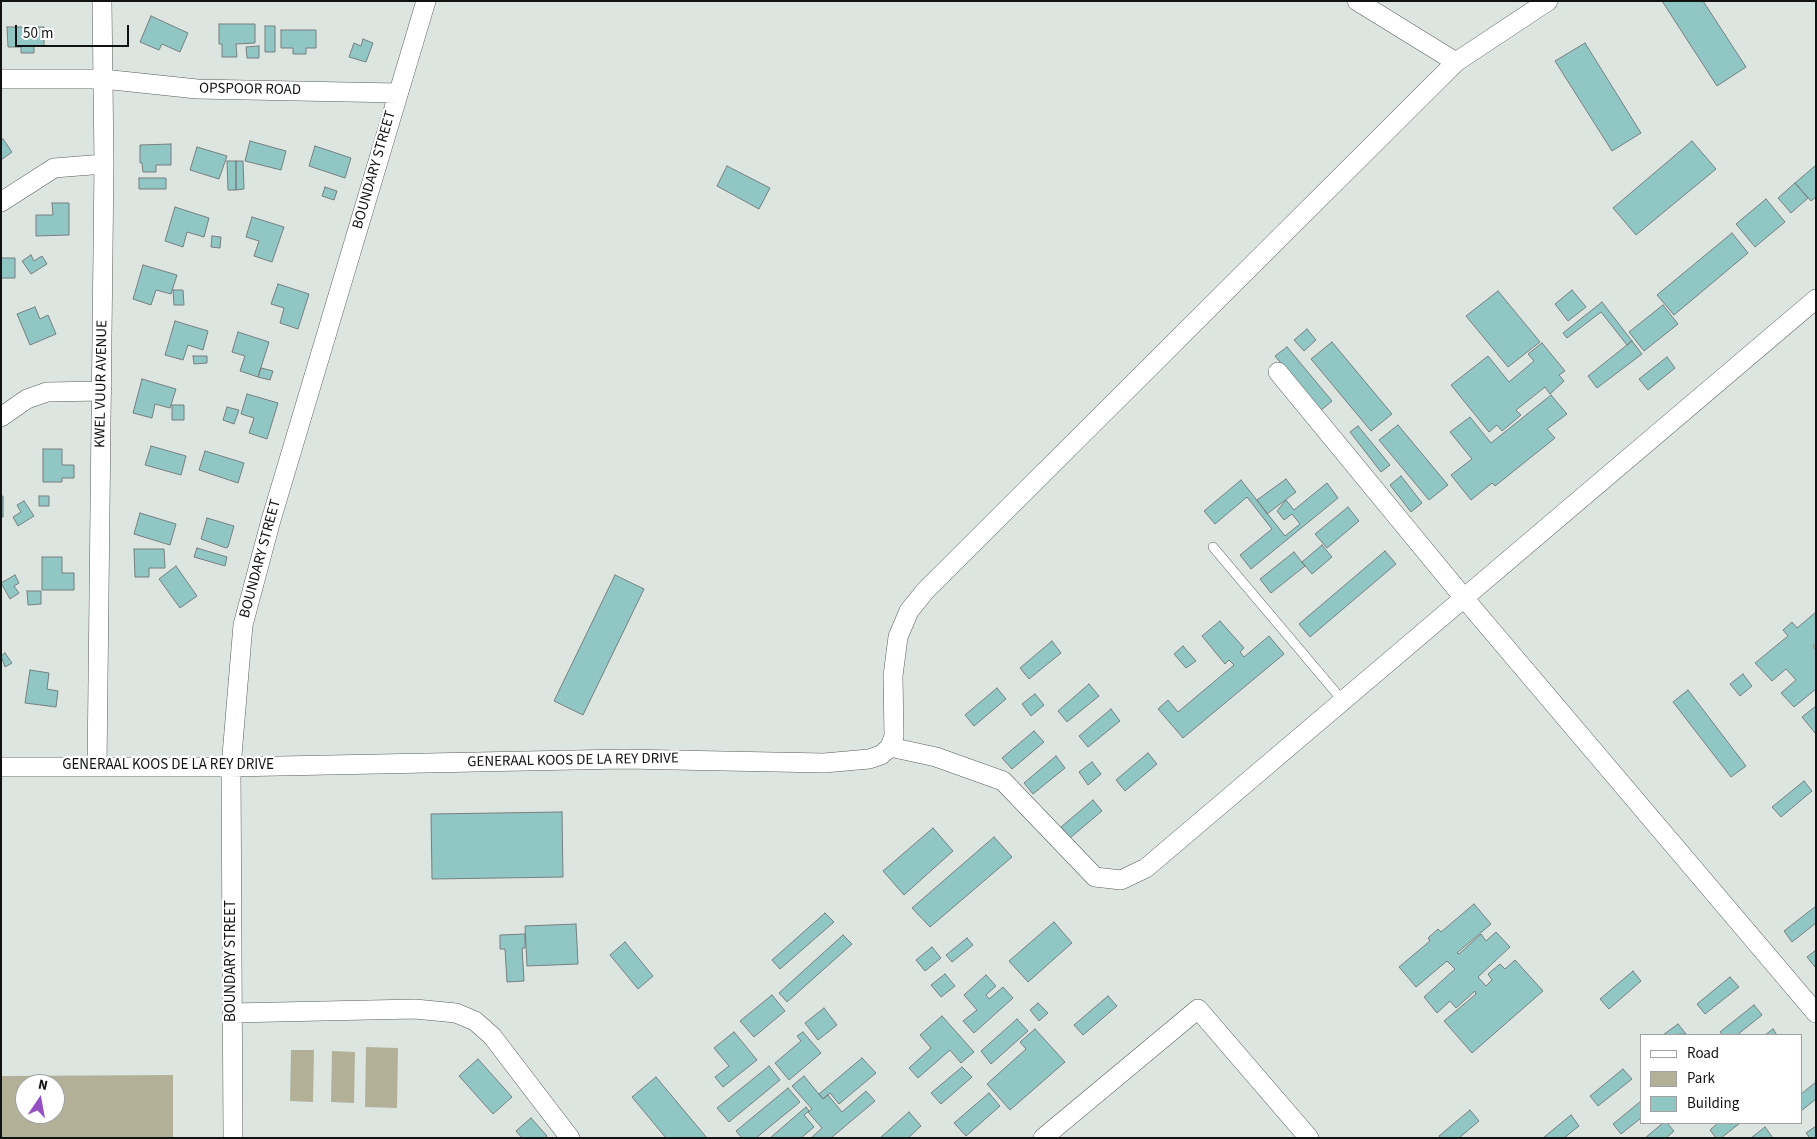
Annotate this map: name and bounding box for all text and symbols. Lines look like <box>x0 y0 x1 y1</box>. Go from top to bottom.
scale bar <box>18 15 131 47</box>
text: 50 m <box>23 23 53 44</box>
street label: OPSPOOR ROAD <box>199 80 301 100</box>
street label: BOUNDARY STREET <box>350 109 400 231</box>
street label: KWEL VUUR AVENUE <box>92 320 112 448</box>
street label: BOUNDARY STREET <box>236 498 286 620</box>
street label: GENERAAL KOOS DE LA REY DRIVE <box>467 750 679 772</box>
street label: GENERAAL KOOS DE LA REY DRIVE <box>62 757 274 775</box>
street label: BOUNDARY STREET <box>223 900 241 1022</box>
legend <box>1640 1034 1802 1124</box>
text: Road <box>1687 1043 1719 1064</box>
text: Park <box>1687 1068 1715 1089</box>
north arrow <box>15 1074 65 1124</box>
text: N <box>36 1075 50 1096</box>
text: Building <box>1687 1093 1739 1114</box>

